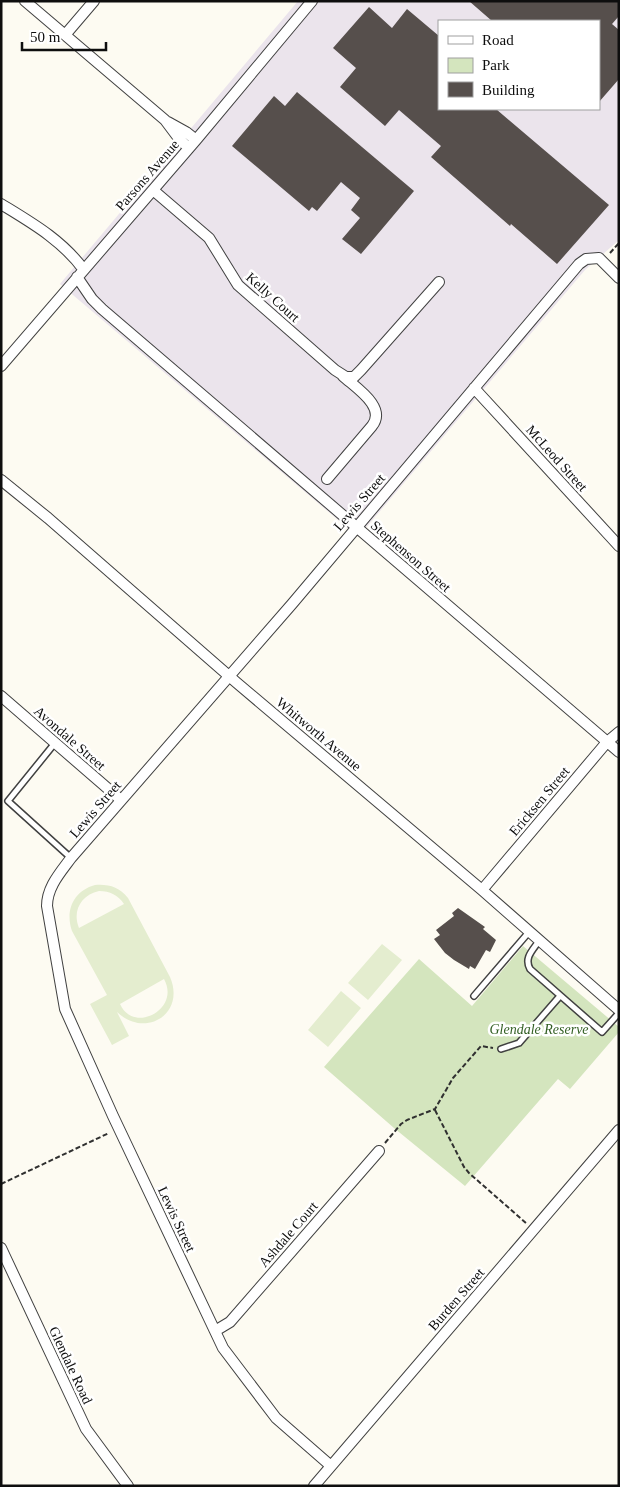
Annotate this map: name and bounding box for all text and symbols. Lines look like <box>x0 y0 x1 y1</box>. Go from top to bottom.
scale bar <box>22 20 106 52</box>
legend <box>438 20 600 110</box>
text: 50 m <box>30 29 61 45</box>
text: Road <box>482 32 514 48</box>
text: Park <box>482 57 510 73</box>
text: Building <box>482 82 535 98</box>
street label: Parsons Avenue <box>113 137 182 214</box>
street label: Kelly Court <box>243 270 302 325</box>
street label: McLeod Street <box>523 422 590 494</box>
street label: Lewis Street <box>331 471 388 534</box>
street label: Stephenson Street <box>368 518 454 595</box>
street label: Whitworth Avenue <box>273 695 364 774</box>
street label: Avondale Street <box>31 703 108 773</box>
street label: Ericksen Street <box>506 764 573 839</box>
street label: Lewis Street <box>67 778 124 841</box>
park label: Glendale Reserve <box>489 1022 589 1037</box>
street label: Lewis Street <box>155 1184 198 1254</box>
street label: Ashdale Court <box>256 1199 321 1270</box>
street label: Burden Street <box>425 1265 487 1333</box>
street label: Glendale Road <box>46 1324 95 1406</box>

